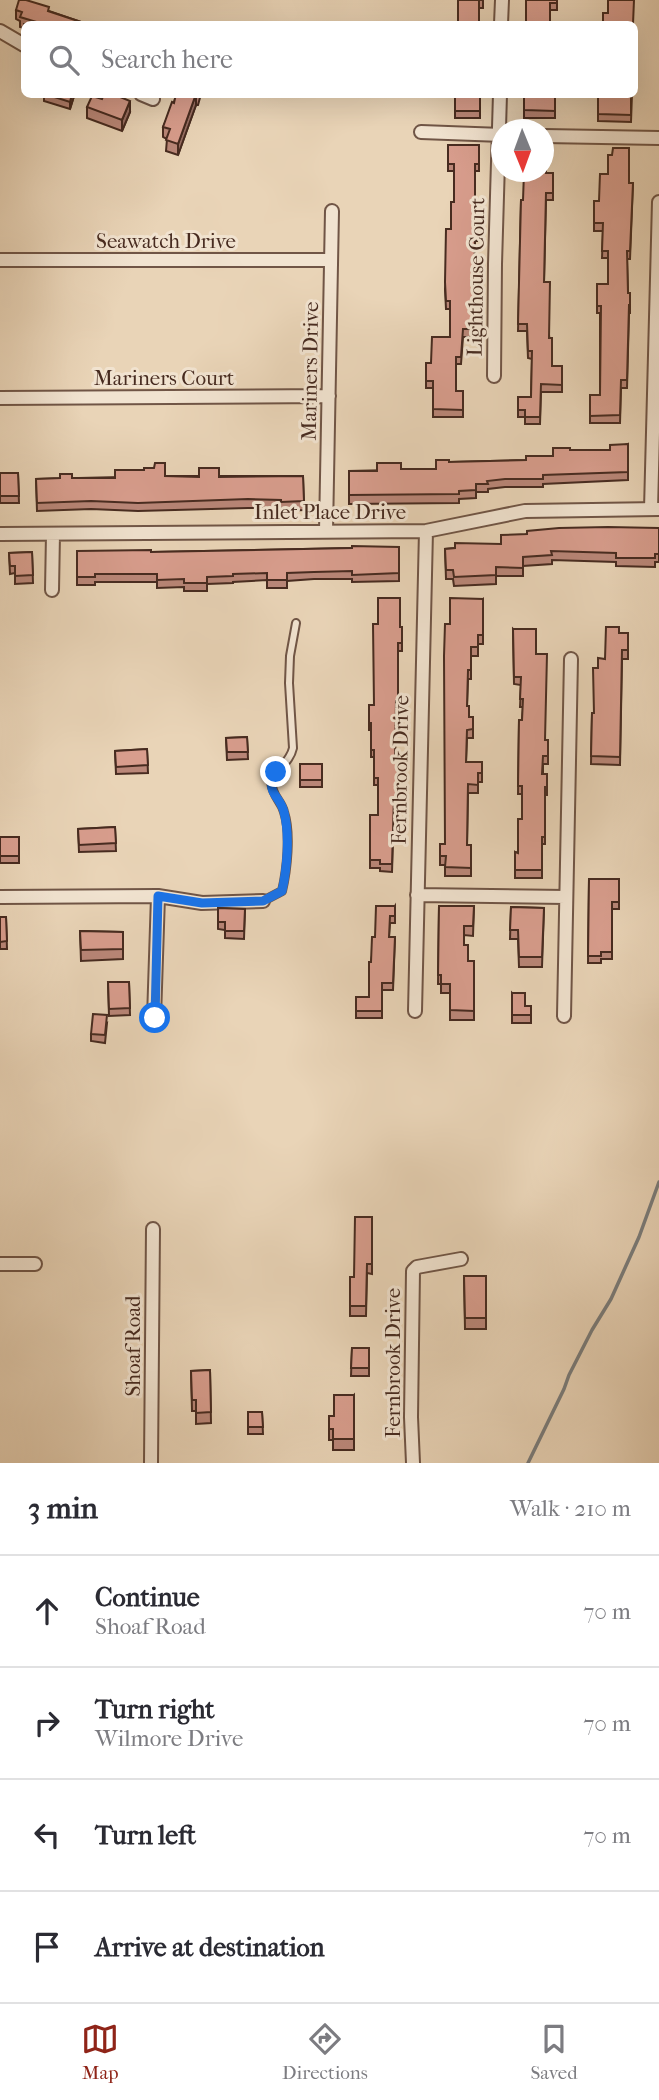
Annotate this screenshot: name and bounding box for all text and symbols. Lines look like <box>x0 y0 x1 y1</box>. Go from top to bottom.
search box <box>21 21 638 98</box>
icon: search <box>45 41 83 79</box>
text: Search here <box>101 44 233 75</box>
north arrow <box>491 119 554 182</box>
street label: Lighthouse Court <box>463 197 489 357</box>
street label: Seawatch Drive <box>96 229 236 253</box>
street label: Mariners Drive <box>297 301 323 441</box>
street label: Mariners Court <box>94 366 235 390</box>
street label: Inlet Place Drive <box>254 500 406 524</box>
street label: Fernbrook Drive <box>387 695 413 845</box>
route end <box>260 756 291 787</box>
route start <box>139 1002 170 1033</box>
street label: Fernbrook Drive <box>381 1288 405 1438</box>
street label: Shoaf Road <box>121 1295 145 1397</box>
text: 3 min <box>28 1491 98 1526</box>
text: Walk · 210 m <box>510 1495 631 1522</box>
text: Continue <box>95 1582 200 1613</box>
icon: ahead <box>28 1592 66 1630</box>
text: 70 m <box>583 1598 631 1625</box>
text: Shoaf Road <box>95 1613 206 1640</box>
text: Turn right <box>95 1694 215 1725</box>
icon: right <box>28 1704 66 1742</box>
text: 70 m <box>583 1710 631 1737</box>
text: Wilmore Drive <box>95 1725 243 1752</box>
icon: left <box>28 1816 66 1854</box>
text: Turn left <box>95 1820 196 1851</box>
text: 70 m <box>583 1822 631 1849</box>
icon: arrive <box>28 1928 66 1966</box>
text: Arrive at destination <box>95 1932 325 1963</box>
tab: Map <box>81 2020 119 2084</box>
tab: Directions <box>282 2020 368 2084</box>
tab: Saved <box>530 2020 578 2084</box>

